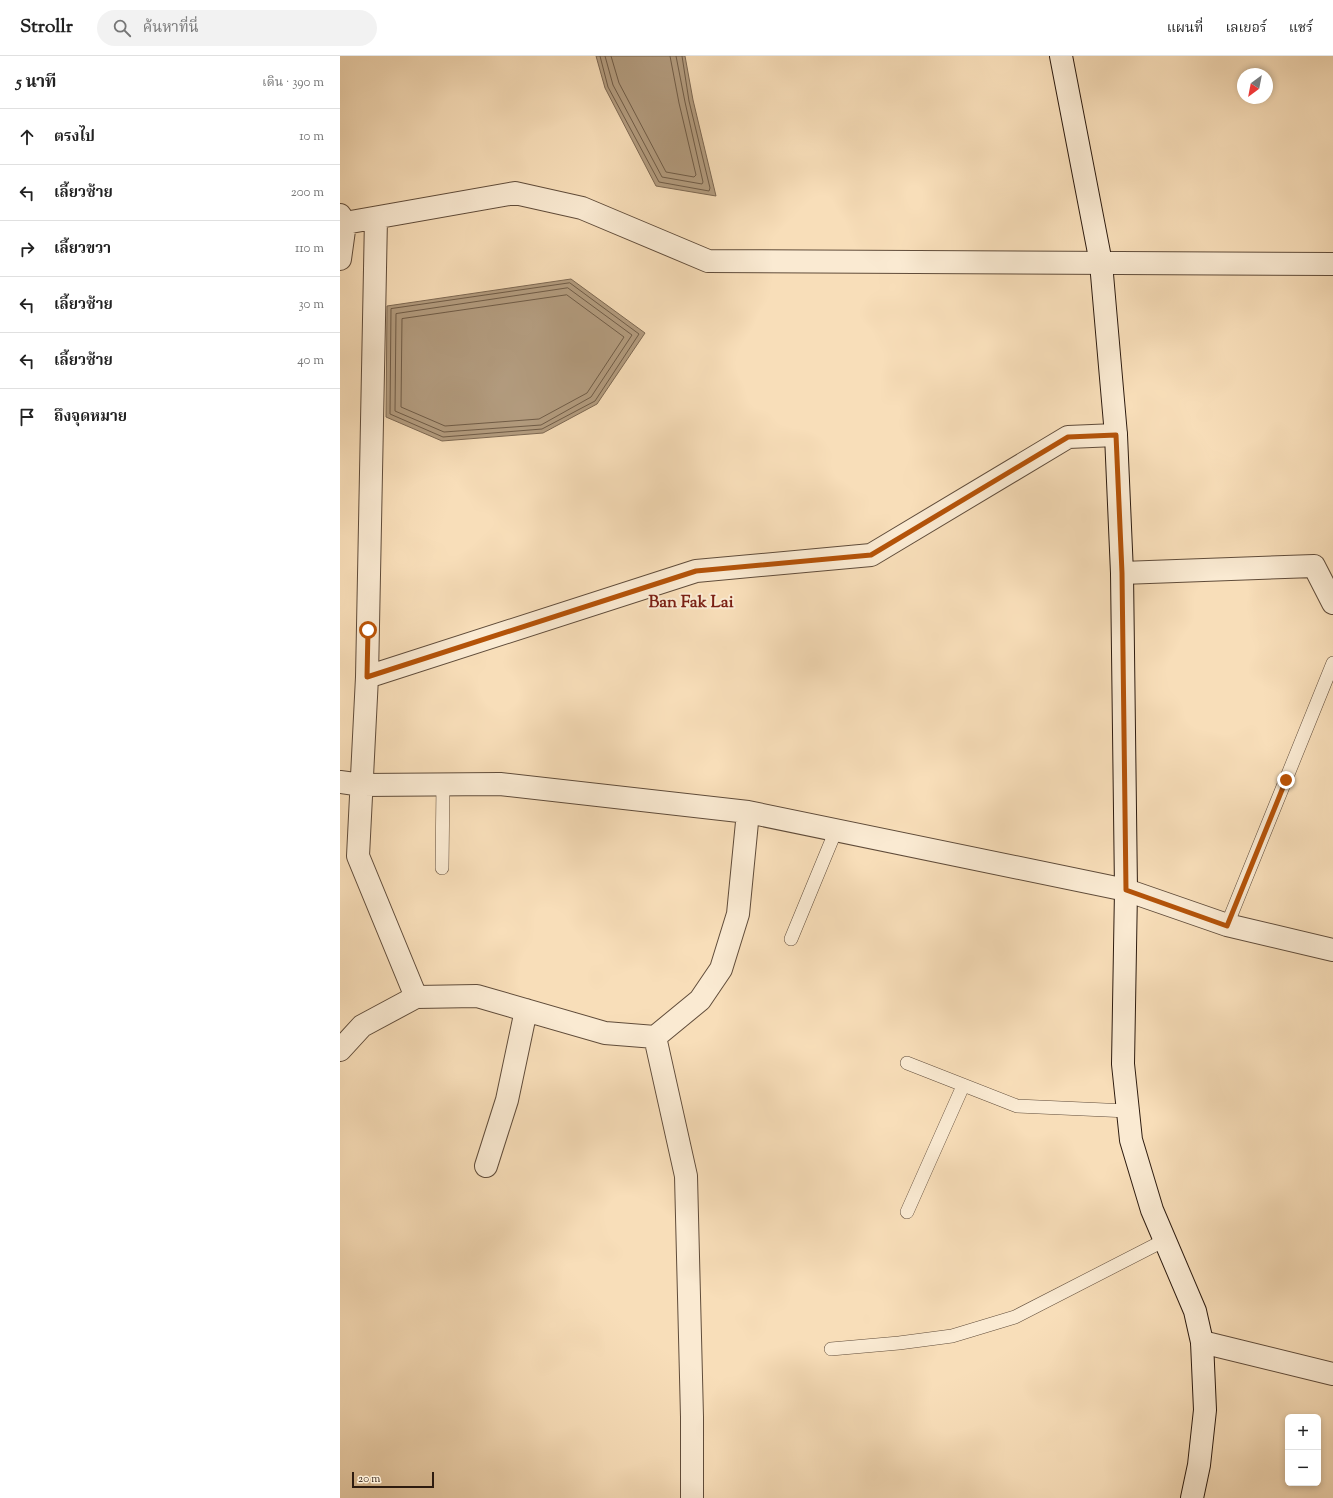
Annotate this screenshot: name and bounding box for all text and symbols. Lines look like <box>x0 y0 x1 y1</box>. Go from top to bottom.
search box <box>97 10 377 46</box>
text: Strollr <box>20 14 73 41</box>
icon: search <box>111 17 133 39</box>
text: ค้นหาที่นี่ <box>143 18 199 39</box>
text: แผนที่ <box>1167 19 1203 39</box>
text: เลเยอร์ <box>1225 19 1267 39</box>
text: แชร์ <box>1289 19 1313 39</box>
north arrow <box>1237 68 1273 104</box>
text: 5 นาที <box>16 71 57 95</box>
text: เดิน · 390 m <box>262 74 324 92</box>
icon: ahead <box>16 126 38 148</box>
text: ตรงไป <box>54 127 95 148</box>
text: 10 m <box>299 128 324 146</box>
icon: left <box>16 182 38 204</box>
text: เลี้ยวซ้าย <box>54 183 113 204</box>
text: 200 m <box>291 184 324 202</box>
icon: right <box>16 238 38 260</box>
text: เลี้ยวขวา <box>54 239 111 260</box>
text: 110 m <box>295 240 324 258</box>
icon: left <box>16 294 38 316</box>
text: เลี้ยวซ้าย <box>54 295 113 316</box>
text: 30 m <box>298 296 324 314</box>
icon: left <box>16 350 38 372</box>
text: เลี้ยวซ้าย <box>54 351 113 372</box>
text: 40 m <box>297 352 324 370</box>
icon: arrive <box>16 406 38 428</box>
text: ถึงจุดหมาย <box>54 407 127 428</box>
district label: Ban Fak Lai <box>648 591 734 615</box>
route start <box>359 621 377 639</box>
route end <box>1277 771 1295 789</box>
map controls <box>1285 1414 1321 1486</box>
button: + <box>1285 1414 1321 1450</box>
button: − <box>1285 1450 1321 1486</box>
scale bar <box>352 1470 434 1489</box>
text: 20 m <box>358 1471 380 1487</box>

